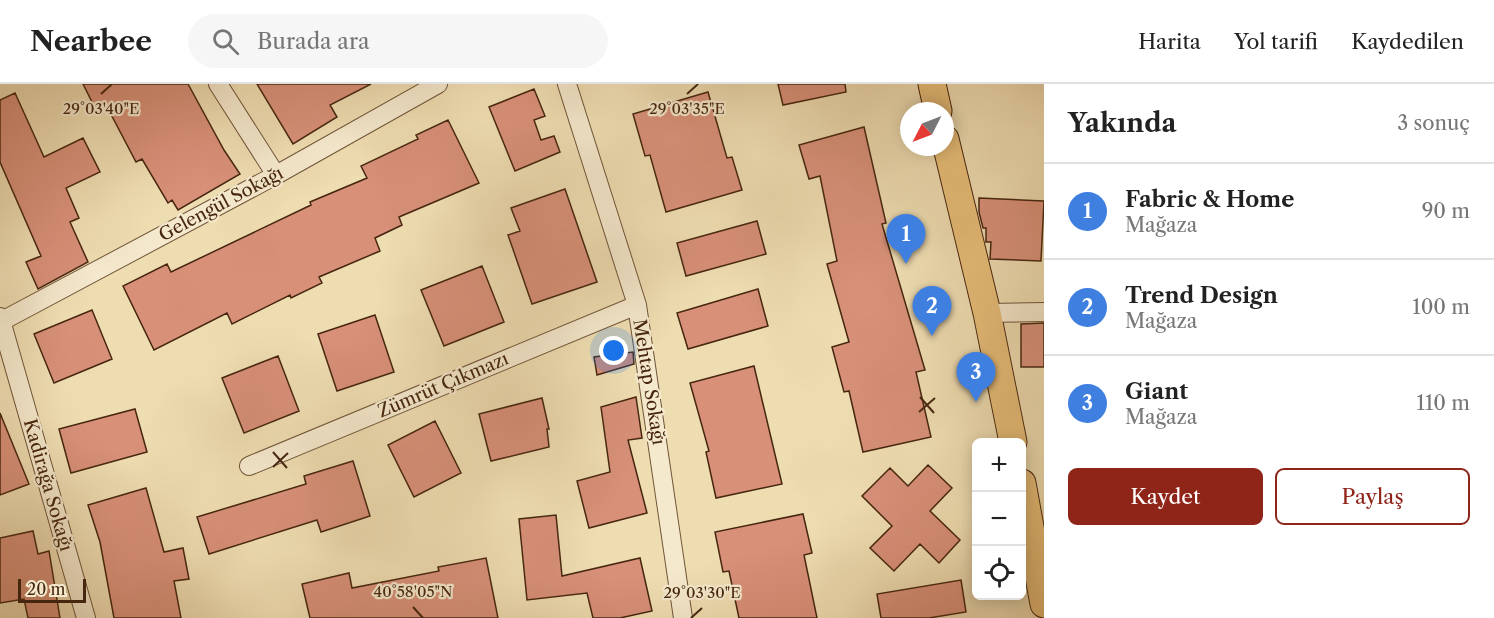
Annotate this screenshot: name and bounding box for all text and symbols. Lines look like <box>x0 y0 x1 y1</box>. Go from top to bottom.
search box <box>188 14 608 68</box>
text: Nearbee <box>30 24 152 58</box>
icon: search <box>209 25 242 58</box>
text: Burada ara <box>257 28 370 55</box>
text: Harita <box>1138 29 1201 54</box>
text: Yol tarifi <box>1234 29 1318 54</box>
text: Kaydedilen <box>1351 29 1464 54</box>
text: 29°03'40"E <box>63 99 139 118</box>
text: 29°03'35"E <box>649 99 725 118</box>
north arrow <box>900 102 954 156</box>
text: Yakında <box>1068 107 1177 139</box>
text: 3 sonuç <box>1397 111 1470 135</box>
street label: Gelengül Sokağı <box>155 162 287 246</box>
text: Fabric & Home <box>1125 186 1294 213</box>
text: 1 <box>1083 199 1092 223</box>
text: 90 m <box>1422 199 1470 223</box>
text: Mağaza <box>1125 213 1197 237</box>
pin: 1 <box>886 214 926 264</box>
text: Trend Design <box>1125 282 1278 309</box>
pin: 2 <box>912 286 952 336</box>
text: 2 <box>1082 295 1093 319</box>
text: 100 m <box>1412 295 1470 319</box>
text: Mağaza <box>1125 309 1197 333</box>
street label: Mehtap Sokağı <box>628 318 670 447</box>
your location <box>599 336 628 365</box>
street label: Zümrüt Çıkmazı <box>374 347 512 422</box>
pin: 3 <box>956 352 996 402</box>
text: Giant <box>1125 378 1188 405</box>
text: 3 <box>1082 391 1093 415</box>
text: 110 m <box>1417 391 1470 415</box>
text: Mağaza <box>1125 405 1197 429</box>
street label: Kadirağa Sokağı <box>19 416 78 554</box>
map controls <box>972 438 1026 600</box>
button: + <box>972 438 1026 492</box>
button: Kaydet <box>1068 468 1263 525</box>
button: Paylaş <box>1275 468 1470 525</box>
button: − <box>972 492 1026 546</box>
button: locate <box>972 546 1026 600</box>
scale bar <box>18 576 86 604</box>
text: 20 m <box>27 579 66 599</box>
text: 40°58'05"N <box>374 582 453 601</box>
text: 29°03'30"E <box>663 583 741 602</box>

